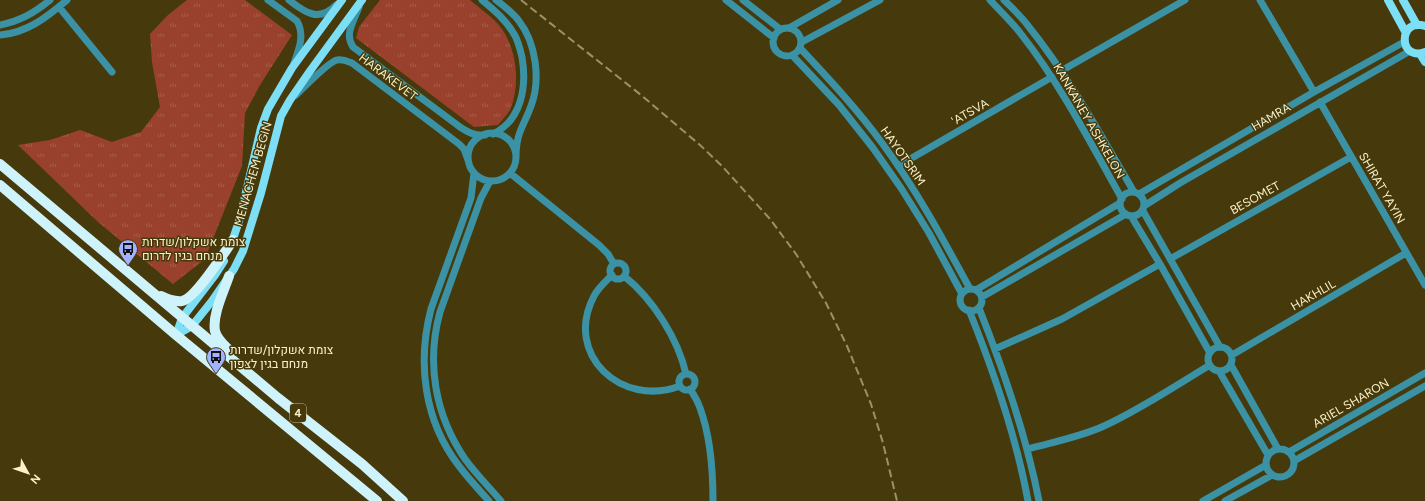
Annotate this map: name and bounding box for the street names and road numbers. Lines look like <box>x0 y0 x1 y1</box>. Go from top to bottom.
street label: HARAKEVET <box>356 51 420 104</box>
street label: KANKANEY ASHKELON <box>1050 61 1128 181</box>
street label: 'ATSVA <box>949 96 991 128</box>
street label: HAMRA <box>1249 100 1293 134</box>
street label: MENACHEM BEGIN <box>231 120 275 228</box>
street label: HAYOTSRIM <box>878 124 928 188</box>
street label: SHIRAT YAYIN <box>1356 150 1408 226</box>
street label: BESOMET <box>1228 178 1283 217</box>
street label: HAKHLIL <box>1288 276 1338 313</box>
street label: ARIEL SHARON <box>1310 375 1392 431</box>
road number: 4 <box>290 404 306 422</box>

